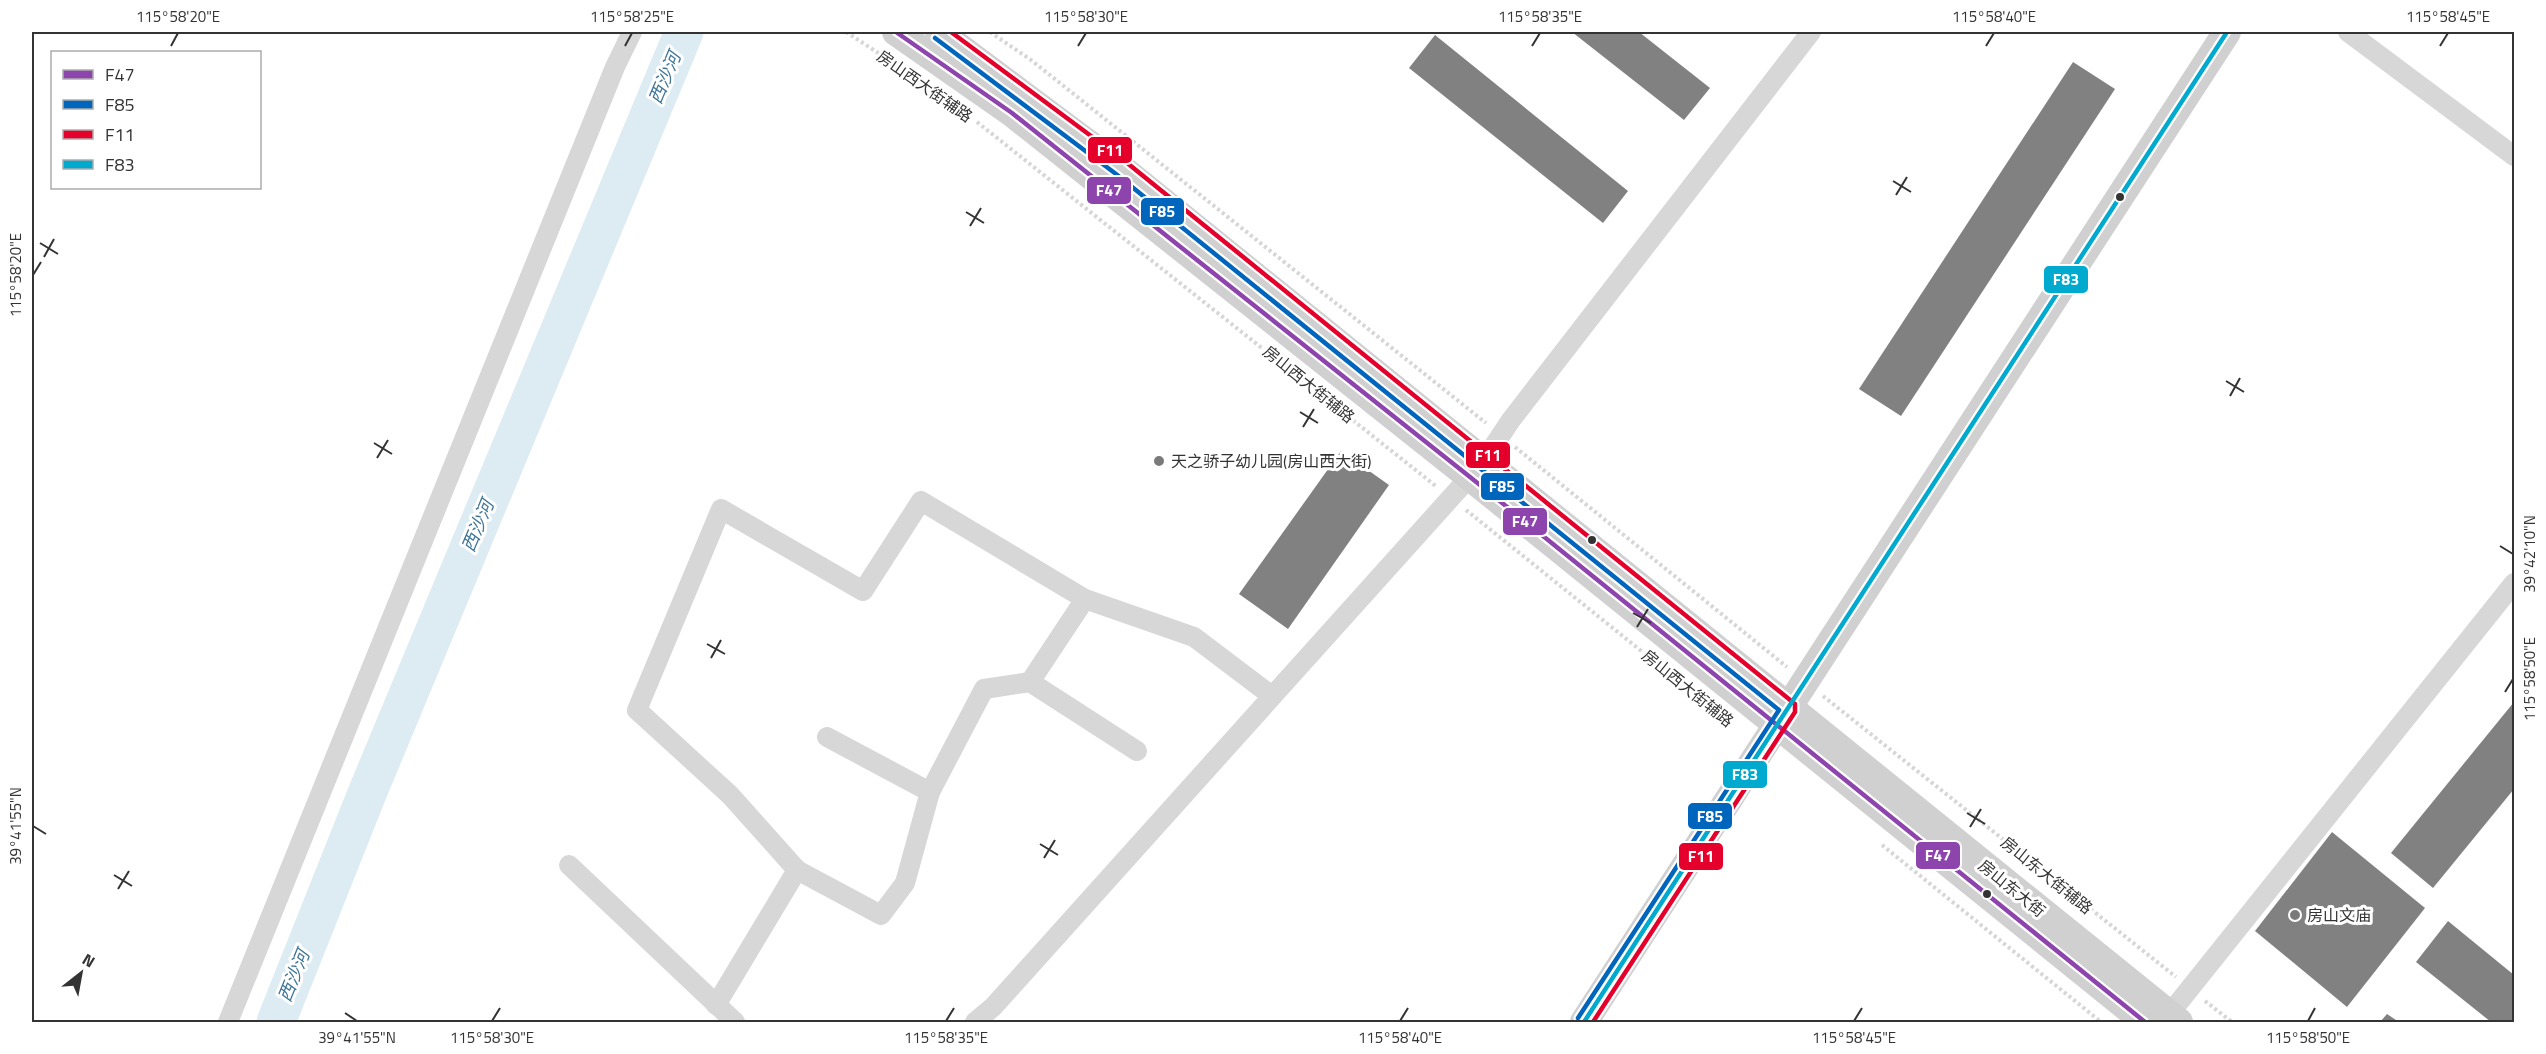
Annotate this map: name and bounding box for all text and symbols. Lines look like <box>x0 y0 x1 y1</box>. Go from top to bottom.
text: 115°58'20"E <box>136 5 220 28</box>
text: 115°58'25"E <box>590 5 674 28</box>
text: 115°58'30"E <box>1044 5 1128 28</box>
text: 115°58'35"E <box>1498 5 1582 28</box>
text: 115°58'40"E <box>1952 5 2036 28</box>
text: 115°58'45"E <box>2406 5 2490 28</box>
street label: 房山西大街辅路 <box>872 44 978 128</box>
water label: 西沙河 <box>642 45 689 108</box>
legend <box>51 51 261 189</box>
text: F47 <box>105 61 135 88</box>
text: F85 <box>105 91 135 118</box>
text: F11 <box>105 121 135 148</box>
line badge: F11 <box>1087 136 1133 164</box>
text: F11 <box>1097 138 1123 162</box>
text: F83 <box>105 151 135 178</box>
line badge: F47 <box>1086 176 1132 205</box>
text: F47 <box>1096 178 1122 202</box>
unlabelled marker <box>2114 191 2126 203</box>
line badge: F85 <box>1140 197 1185 226</box>
text: F85 <box>1149 199 1175 223</box>
text: 115°58'20"E <box>4 233 27 317</box>
line badge: F83 <box>2043 265 2089 294</box>
text: F83 <box>2053 267 2079 291</box>
street label: 房山西大街辅路 <box>1258 339 1360 429</box>
line badge: F11 <box>1465 441 1511 469</box>
text: F11 <box>1475 443 1501 467</box>
place label: 天之骄子幼儿园(房山西大街) <box>1171 449 1371 473</box>
marker: 天之骄子幼儿园(房山西大街) <box>1152 454 1166 468</box>
line badge: F85 <box>1480 472 1525 501</box>
text: F85 <box>1489 474 1515 498</box>
water label: 西沙河 <box>455 493 502 556</box>
line badge: F47 <box>1502 507 1548 536</box>
text: F47 <box>1512 509 1538 533</box>
text: 39°42'10"N <box>2518 515 2541 593</box>
unlabelled marker <box>1586 534 1598 546</box>
text: 115°58'50"E <box>2518 637 2541 721</box>
street label: 房山西大街辅路 <box>1637 643 1739 733</box>
line badge: F83 <box>1722 760 1768 789</box>
text: F83 <box>1732 762 1758 786</box>
text: 39°41'55"N <box>4 787 27 865</box>
line badge: F85 <box>1687 802 1733 830</box>
text: F85 <box>1697 804 1723 828</box>
street label: 房山东大街辅路 <box>1997 832 2097 918</box>
line badge: F47 <box>1915 841 1961 870</box>
line badge: F11 <box>1678 842 1724 871</box>
text: F47 <box>1925 843 1951 867</box>
text: F11 <box>1688 844 1714 868</box>
street label: 房山东大街 <box>1975 855 2049 921</box>
unlabelled marker <box>1981 888 1993 900</box>
place label: 房山文庙 <box>2307 903 2371 927</box>
marker: 房山文庙 <box>2288 908 2302 922</box>
north arrow <box>51 943 111 1003</box>
water label: 西沙河 <box>271 943 317 1006</box>
text: N <box>78 947 100 973</box>
text: 39°41'55"N <box>318 1026 396 1049</box>
text: 115°58'30"E <box>450 1026 534 1049</box>
text: 115°58'35"E <box>904 1026 988 1049</box>
text: 115°58'40"E <box>1358 1026 1442 1049</box>
text: 115°58'45"E <box>1812 1026 1896 1049</box>
text: 115°58'50"E <box>2266 1026 2350 1049</box>

